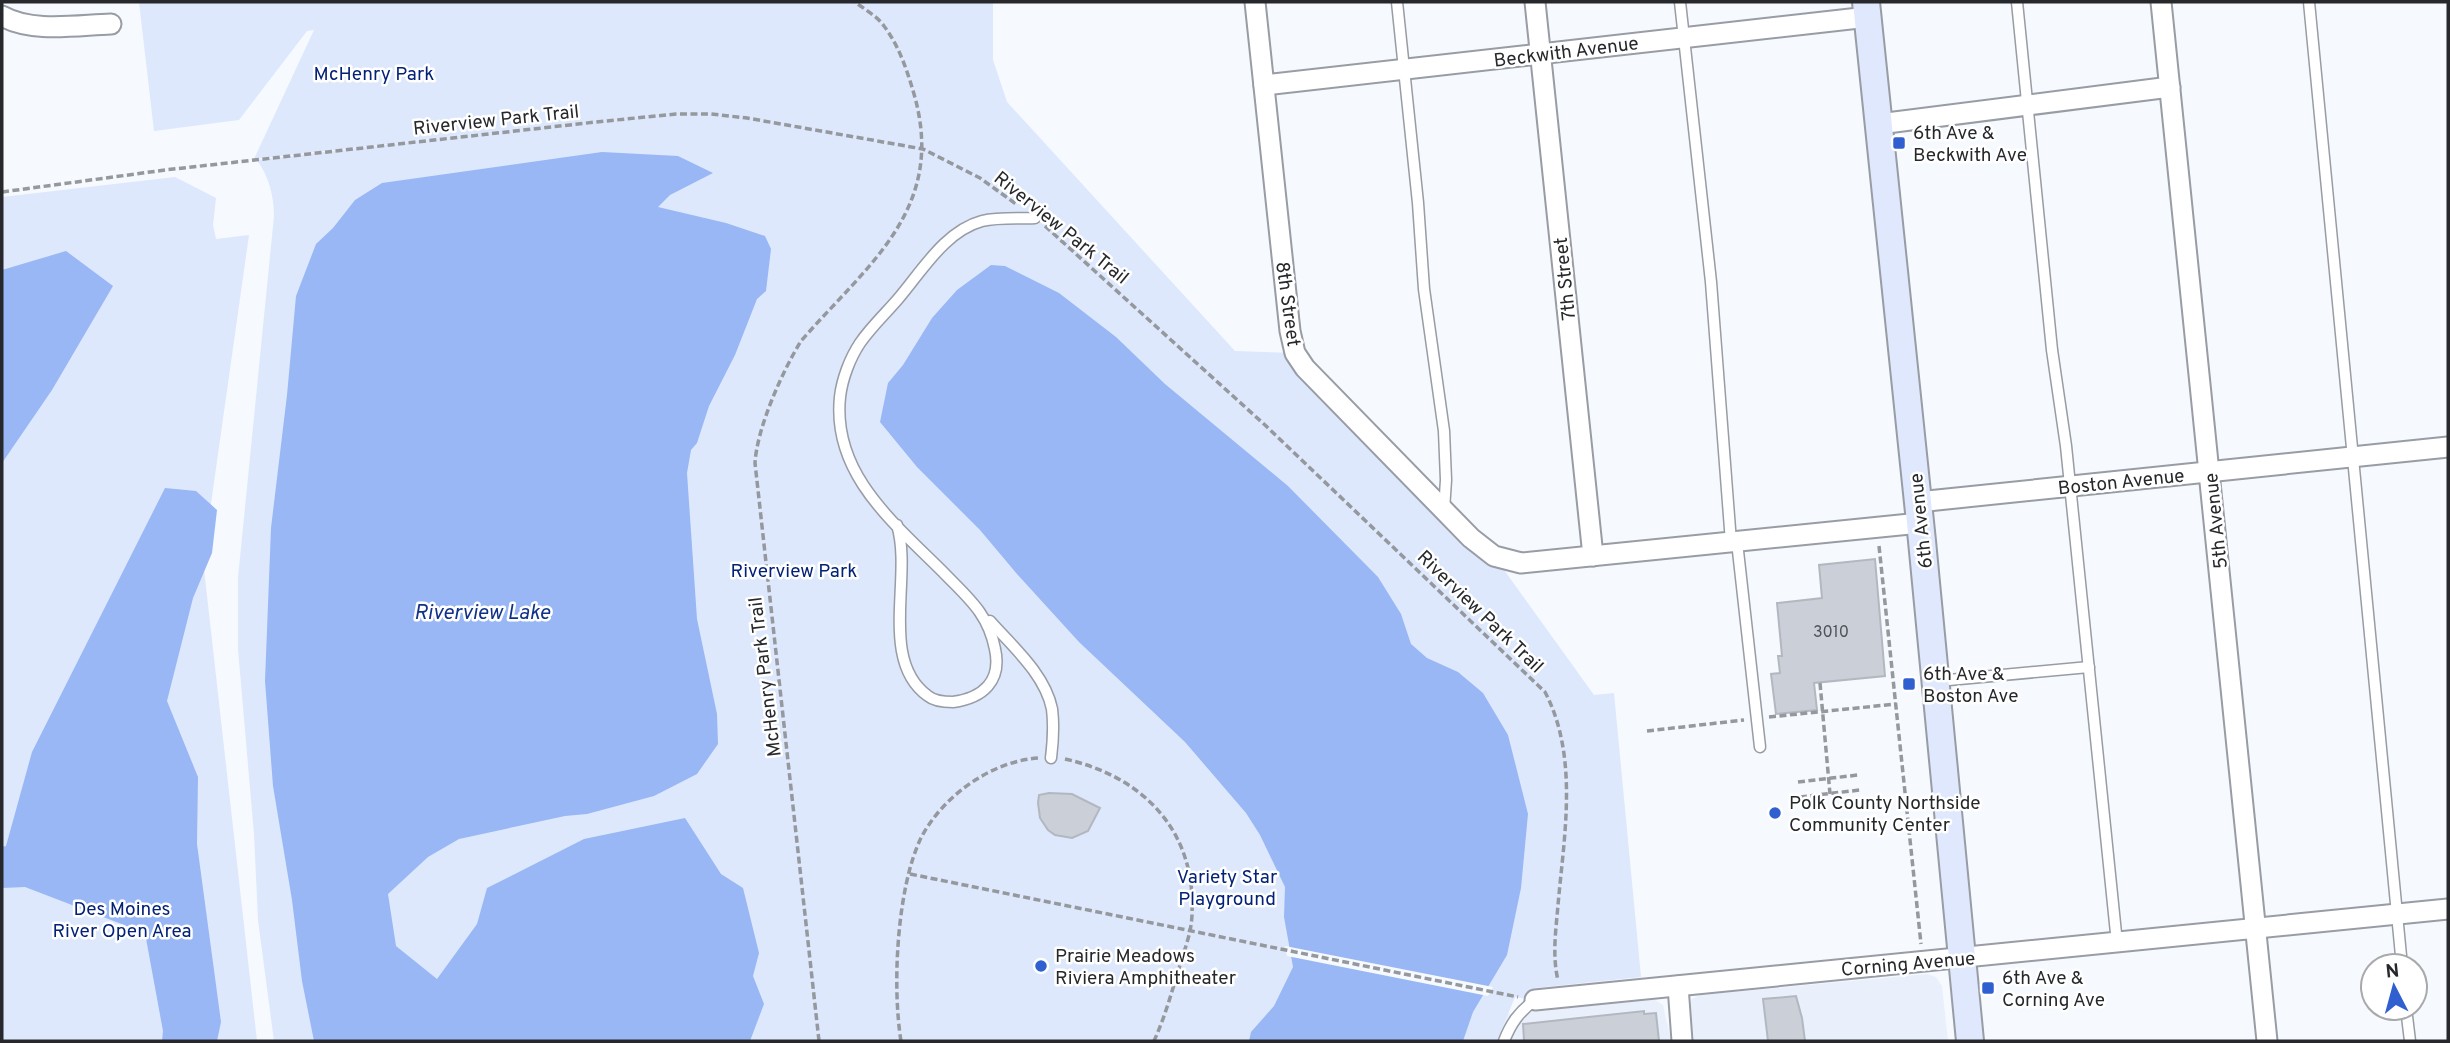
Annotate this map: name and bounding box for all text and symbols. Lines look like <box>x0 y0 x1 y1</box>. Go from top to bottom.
street label: Beckwith Avenue <box>1493 32 1640 74</box>
park label: McHenry Park <box>314 63 434 87</box>
street label: Riverview Park Trail <box>412 100 580 142</box>
place label: 6th Ave & Beckwith Ave <box>1913 122 2027 168</box>
marker: 6th Ave & Beckwith Ave <box>1891 135 1907 151</box>
street label: Riverview Park Trail <box>988 167 1133 290</box>
street label: 7th Street <box>1550 236 1582 322</box>
street label: 8th Street <box>1269 260 1305 348</box>
street label: Boston Avenue <box>2057 464 2186 502</box>
street label: 6th Avenue <box>1905 472 1939 570</box>
street label: 5th Avenue <box>2200 472 2234 570</box>
street label: Riverview Park Trail <box>1411 546 1548 679</box>
park label: Riverview Park <box>731 560 857 584</box>
street label: McHenry Park Trail <box>744 596 788 758</box>
water label: Riverview Lake <box>414 600 551 627</box>
house number: 3010 <box>1813 623 1849 643</box>
place label: 6th Ave & Boston Ave <box>1923 663 2018 709</box>
marker: 6th Ave & Boston Ave <box>1901 676 1917 692</box>
place label: Polk County Northside Community Center <box>1789 792 1981 838</box>
marker: Polk County Northside Community Center <box>1767 805 1783 821</box>
park label: Variety Star Playground <box>1177 866 1278 912</box>
park label: Des Moines River Open Area <box>52 898 192 944</box>
place label: Prairie Meadows Riviera Amphitheater <box>1055 945 1237 991</box>
street label: Corning Avenue <box>1840 947 1976 983</box>
north arrow <box>2359 952 2429 1022</box>
marker: Prairie Meadows Riviera Amphitheater <box>1033 958 1049 974</box>
text: N <box>2384 959 2400 985</box>
place label: 6th Ave & Corning Ave <box>2002 967 2105 1013</box>
marker: 6th Ave & Corning Ave <box>1980 980 1996 996</box>

